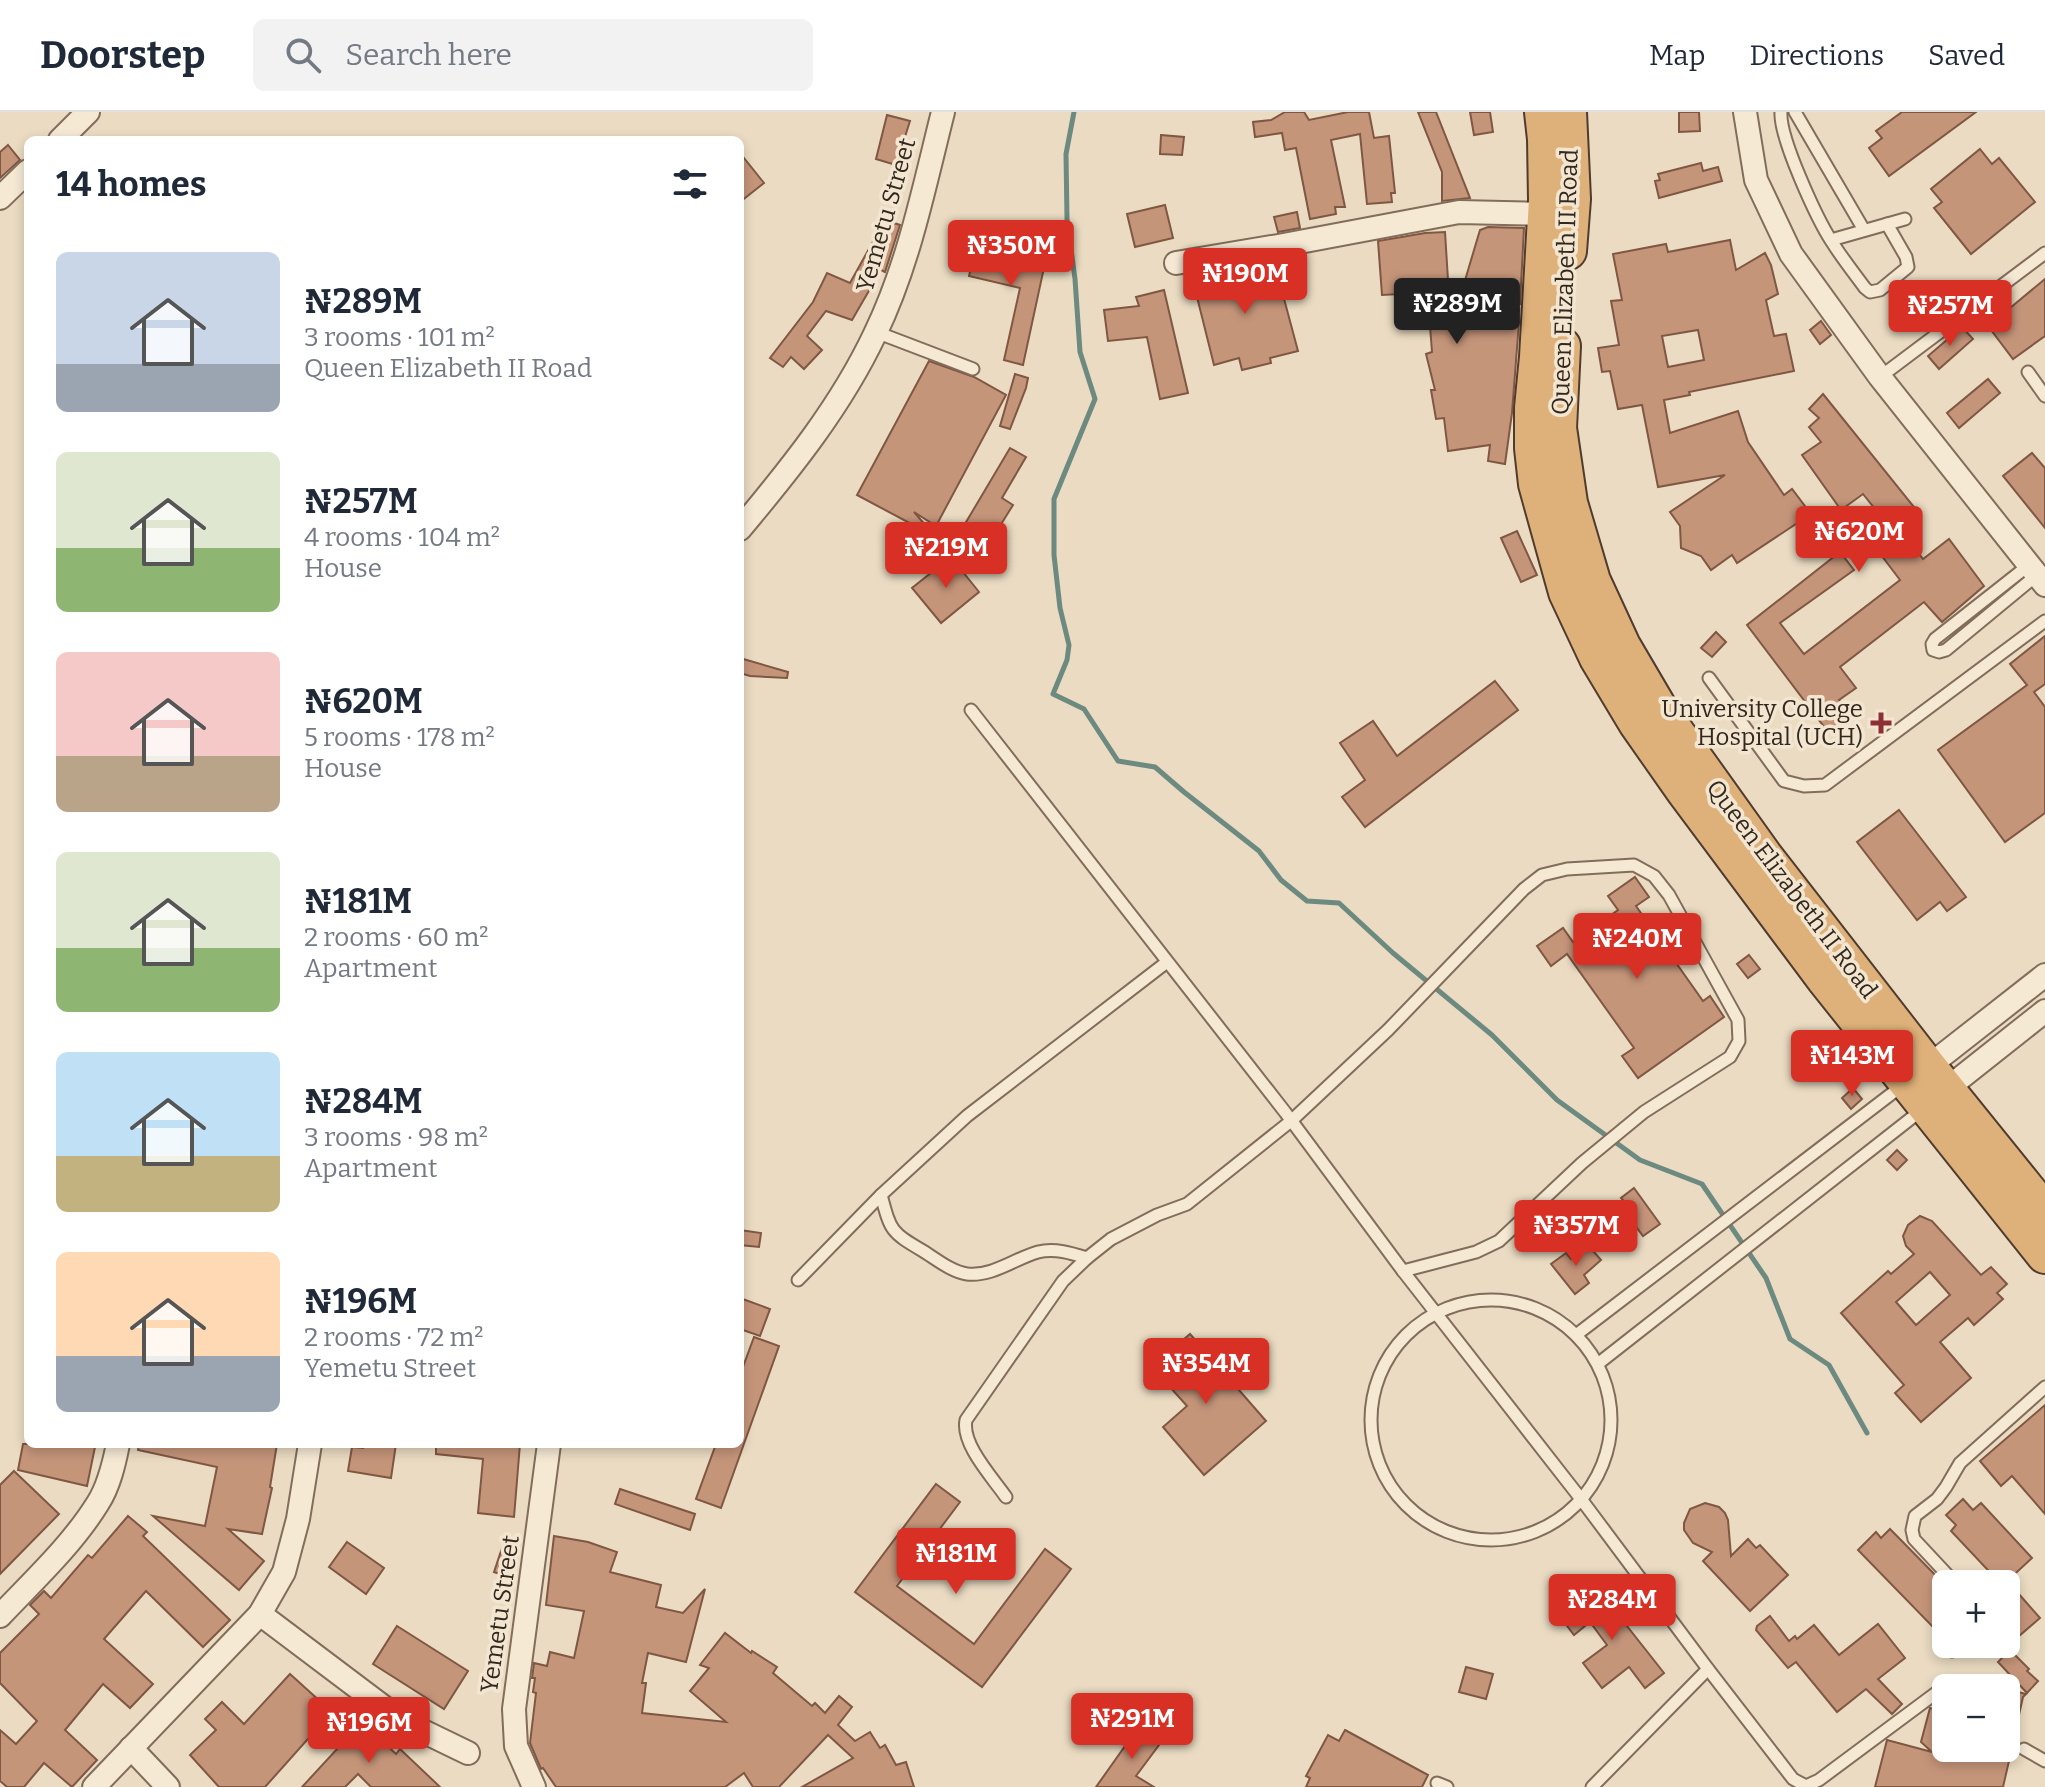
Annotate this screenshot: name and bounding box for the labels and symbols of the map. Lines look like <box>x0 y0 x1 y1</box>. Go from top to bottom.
street label: Yemetu Street <box>851 134 921 295</box>
street label: Queen Elizabeth II Road <box>1546 149 1584 415</box>
pin: ₦350M <box>955 220 1067 288</box>
pin: ₦190M <box>1189 248 1301 316</box>
pin: ₦289M <box>1401 278 1513 346</box>
pin: ₦257M <box>1894 280 2006 348</box>
pin: ₦620M <box>1803 506 1915 574</box>
pin: ₦219M <box>890 522 1002 590</box>
place label: University College Hospital (UCH) <box>1661 695 1863 751</box>
marker: University College Hospital (UCH) <box>1870 712 1892 734</box>
street label: Queen Elizabeth II Road <box>1701 774 1883 1004</box>
pin: ₦240M <box>1581 913 1693 981</box>
pin: ₦143M <box>1796 1030 1908 1098</box>
pin: ₦357M <box>1520 1200 1632 1268</box>
pin: ₦354M <box>1150 1338 1262 1406</box>
pin: ₦181M <box>900 1528 1012 1596</box>
street label: Yemetu Street <box>475 1533 525 1695</box>
pin: ₦284M <box>1556 1574 1668 1642</box>
pin: ₦291M <box>1076 1693 1188 1761</box>
pin: ₦196M <box>313 1697 425 1765</box>

